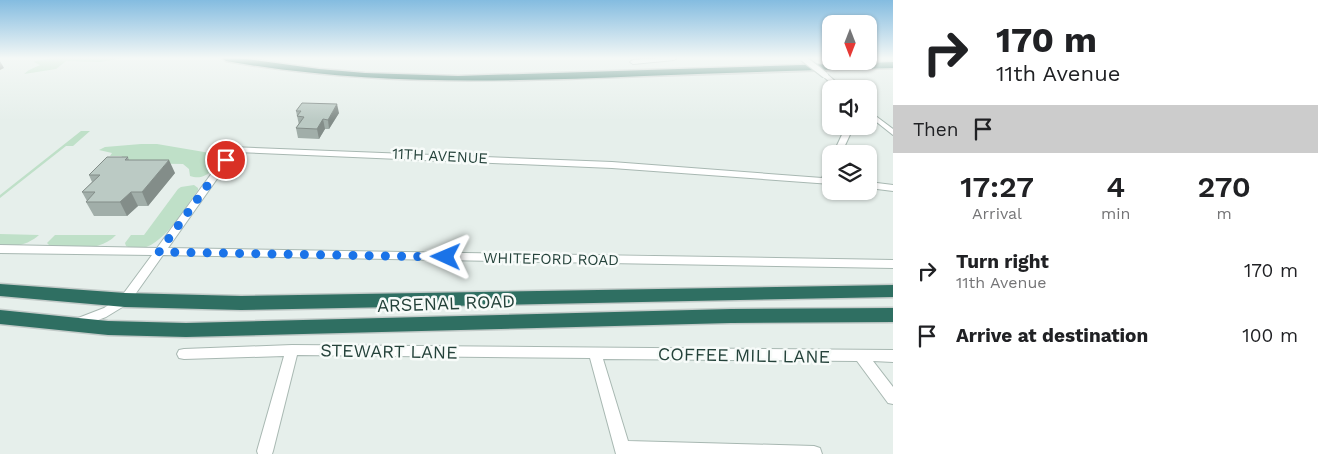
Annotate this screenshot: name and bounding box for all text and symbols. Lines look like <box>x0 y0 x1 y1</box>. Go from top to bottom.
north arrow <box>822 15 878 70</box>
map controls <box>822 15 877 200</box>
text: 170 m <box>996 19 1097 61</box>
icon: right <box>913 20 978 85</box>
text: 11th Avenue <box>996 61 1120 86</box>
button: sound <box>822 80 877 135</box>
icon: arrive <box>969 115 997 143</box>
text: Then <box>913 118 959 141</box>
pin <box>205 139 247 181</box>
street label: 11TH AVENUE <box>392 145 488 167</box>
button: layers <box>822 145 877 200</box>
icon: arrive <box>212 146 240 174</box>
text: 17:27 <box>960 169 1034 204</box>
text: 4 <box>1106 169 1125 204</box>
text: 270 <box>1198 169 1251 204</box>
text: Arrival <box>972 204 1022 223</box>
text: min <box>1101 204 1130 223</box>
text: m <box>1217 204 1232 223</box>
position arrow <box>419 230 471 282</box>
street label: WHITEFORD ROAD <box>483 249 619 269</box>
text: Turn right <box>956 250 1049 273</box>
icon: right <box>913 257 941 285</box>
text: 170 m <box>1244 259 1298 282</box>
text: 11th Avenue <box>956 273 1047 292</box>
street label: ARSENAL ROAD <box>377 290 515 316</box>
icon: arrive <box>913 322 941 350</box>
text: Arrive at destination <box>956 324 1148 347</box>
text: 100 m <box>1242 324 1298 347</box>
street label: STEWART LANE <box>320 339 458 363</box>
street label: COFFEE MILL LANE <box>658 343 830 367</box>

